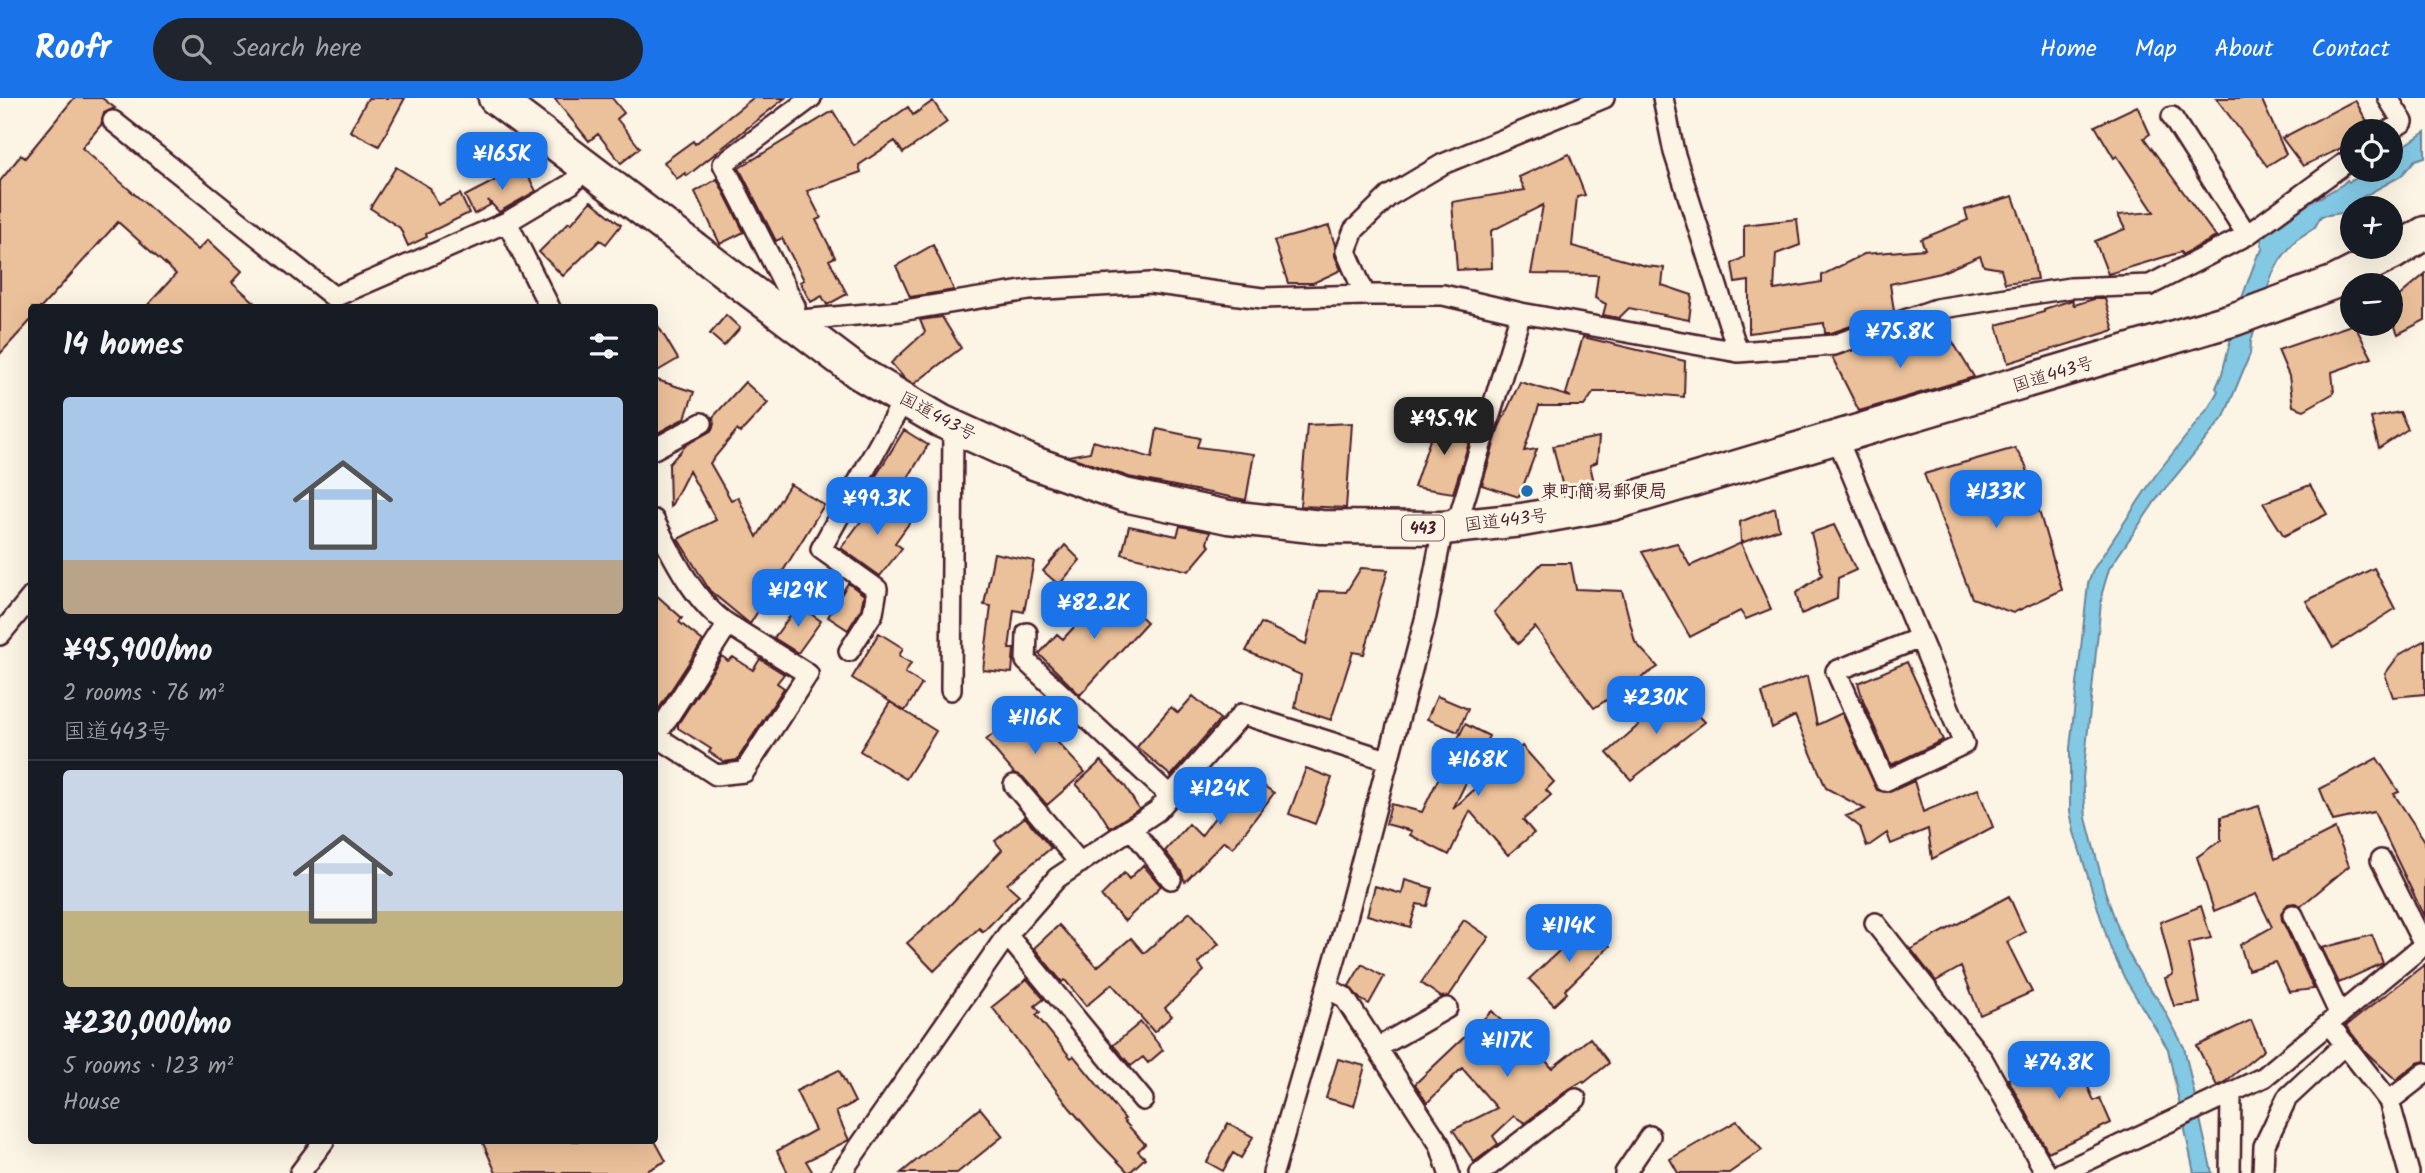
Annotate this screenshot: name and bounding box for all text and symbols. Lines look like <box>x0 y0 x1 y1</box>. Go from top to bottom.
search box <box>153 18 643 81</box>
text: Roofr <box>35 23 111 76</box>
text: Search here <box>233 28 361 70</box>
icon: search <box>177 30 215 68</box>
text: Home <box>2040 30 2097 69</box>
text: Map <box>2135 30 2177 69</box>
text: About <box>2215 30 2273 69</box>
text: Contact <box>2311 30 2390 69</box>
map controls <box>2340 119 2403 336</box>
button: locate <box>2340 119 2403 182</box>
pin: ¥165K <box>453 132 551 192</box>
text: ¥165K <box>472 137 532 173</box>
button: + <box>2340 196 2403 259</box>
button: − <box>2340 273 2403 336</box>
pin: ¥75.8K <box>1843 310 1957 370</box>
text: ¥75.8K <box>1865 315 1935 351</box>
text: 14 homes <box>63 322 184 370</box>
icon: filters <box>585 327 623 365</box>
street label: 国道443号 <box>2009 349 2098 402</box>
street label: 国道443号 <box>893 385 981 450</box>
pin: ¥95.9K <box>1387 398 1501 457</box>
text: ¥95.9K <box>1410 402 1478 438</box>
icon: home <box>280 442 406 568</box>
pin: ¥133K <box>1947 470 2045 530</box>
text: ¥133K <box>1966 475 2026 511</box>
pin: ¥99.3K <box>820 478 934 537</box>
place label: 東町簡易郵便局 <box>1541 478 1667 507</box>
text: ¥99.3K <box>842 482 912 518</box>
marker: 東町簡易郵便局 <box>1519 483 1535 499</box>
street label: 国道443号 <box>1463 502 1550 541</box>
road number: 443 <box>1402 516 1444 540</box>
pin: ¥129K <box>749 570 847 629</box>
text: ¥129K <box>768 574 828 610</box>
pin: ¥82.2K <box>1037 582 1151 641</box>
text: ¥82.2K <box>1057 586 1131 622</box>
text: ¥95,900/mo <box>63 628 212 676</box>
text: 2 rooms · 76 m² <box>63 676 224 712</box>
pin: ¥230K <box>1607 676 1705 736</box>
text: ¥230K <box>1623 681 1689 717</box>
pin: ¥116K <box>986 696 1084 756</box>
text: ¥116K <box>1008 701 1062 737</box>
text: 国道443号 <box>63 715 170 751</box>
pin: ¥168K <box>1429 738 1527 798</box>
text: ¥168K <box>1448 743 1508 779</box>
pin: ¥124K <box>1171 768 1269 827</box>
text: ¥124K <box>1190 772 1250 808</box>
icon: home <box>280 816 406 942</box>
pin: ¥114K <box>1520 904 1618 964</box>
text: ¥114K <box>1542 909 1596 945</box>
text: ¥230,000/mo <box>63 1001 231 1049</box>
pin: ¥117K <box>1458 1020 1556 1079</box>
text: ¥117K <box>1481 1024 1533 1060</box>
pin: ¥74.8K <box>2002 1042 2116 1101</box>
text: ¥74.8K <box>2024 1046 2094 1082</box>
text: 5 rooms · 123 m² <box>63 1049 233 1085</box>
text: House <box>63 1085 120 1121</box>

